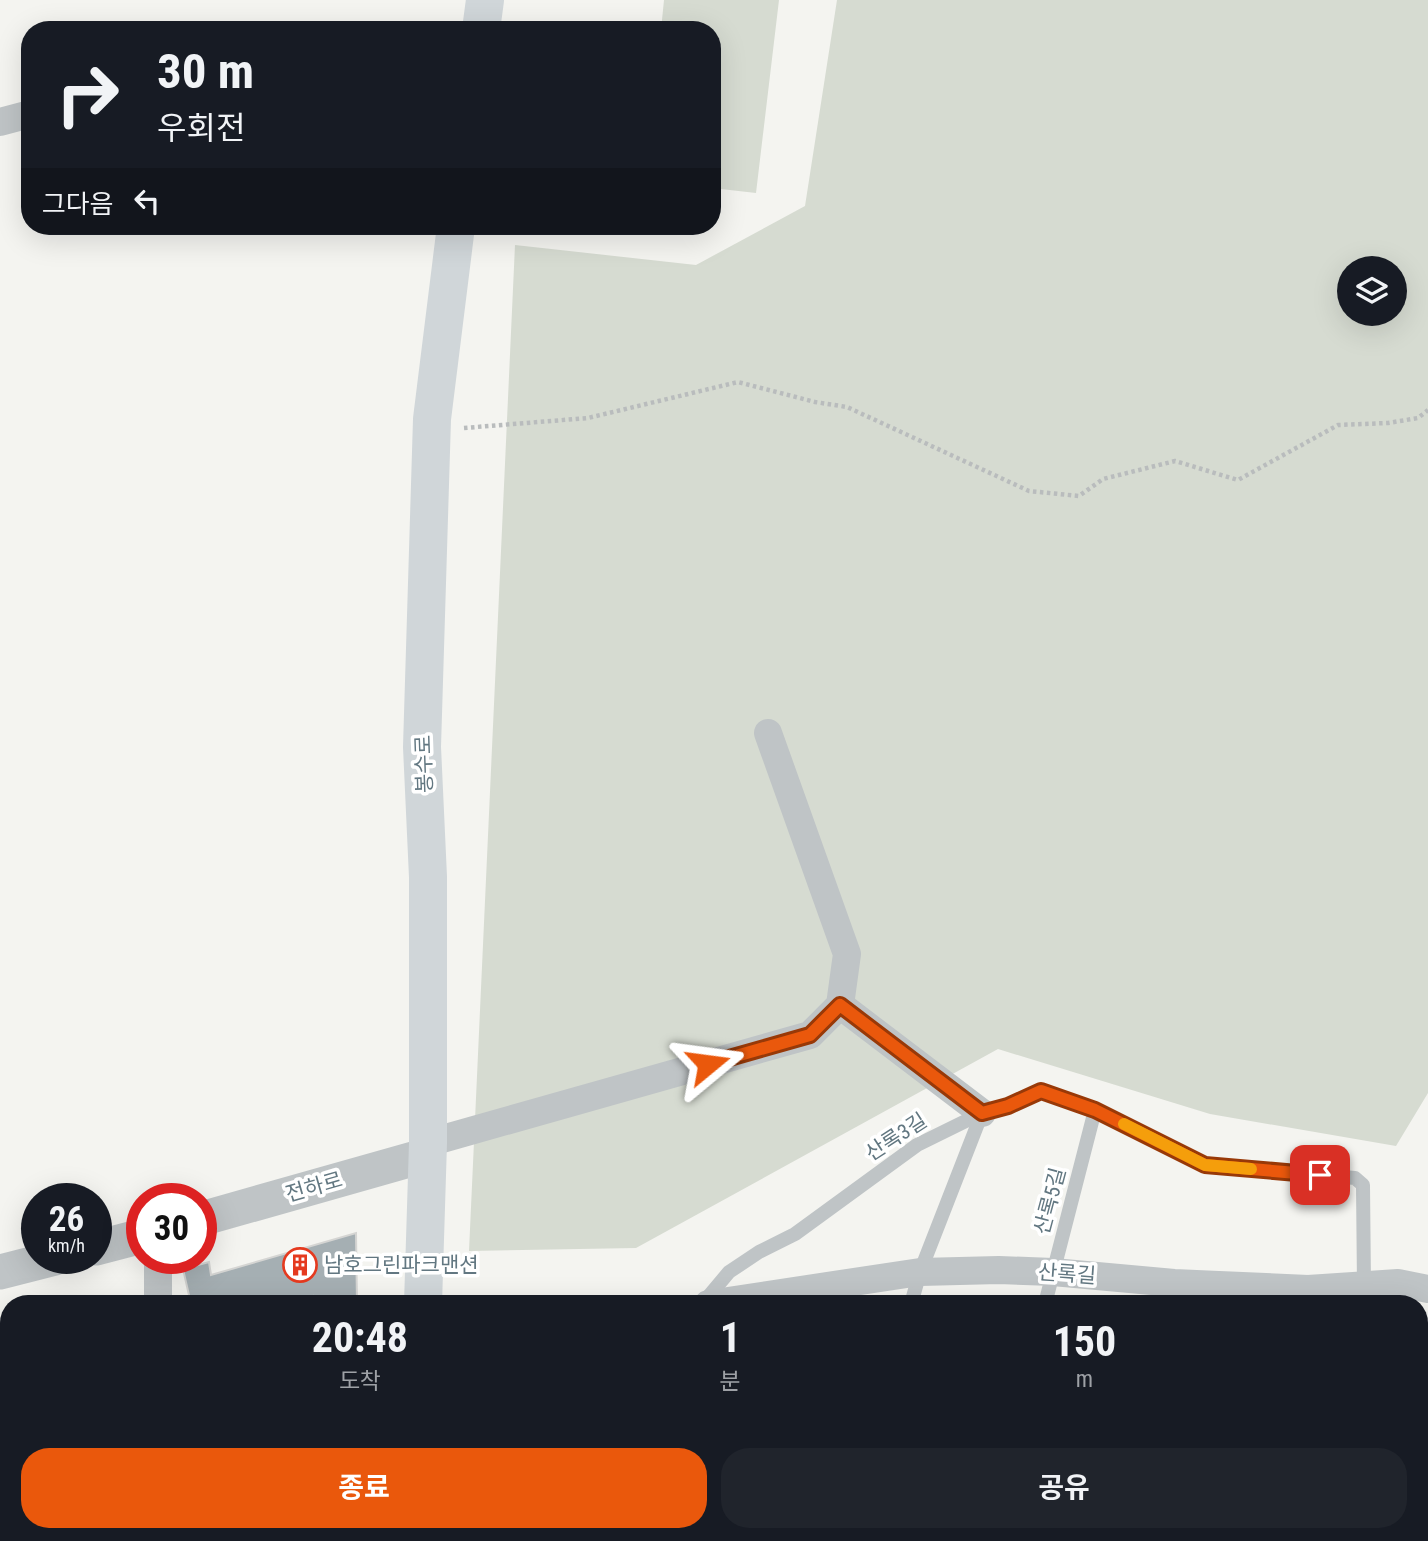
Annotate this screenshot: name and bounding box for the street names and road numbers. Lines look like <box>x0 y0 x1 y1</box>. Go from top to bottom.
street label: 봉수로 <box>411 735 437 793</box>
street label: 산록3길 <box>861 1108 931 1166</box>
street label: 산록5길 <box>1030 1165 1070 1237</box>
street label: 전하로 <box>283 1167 345 1207</box>
street label: 산록길 <box>1037 1260 1097 1288</box>

